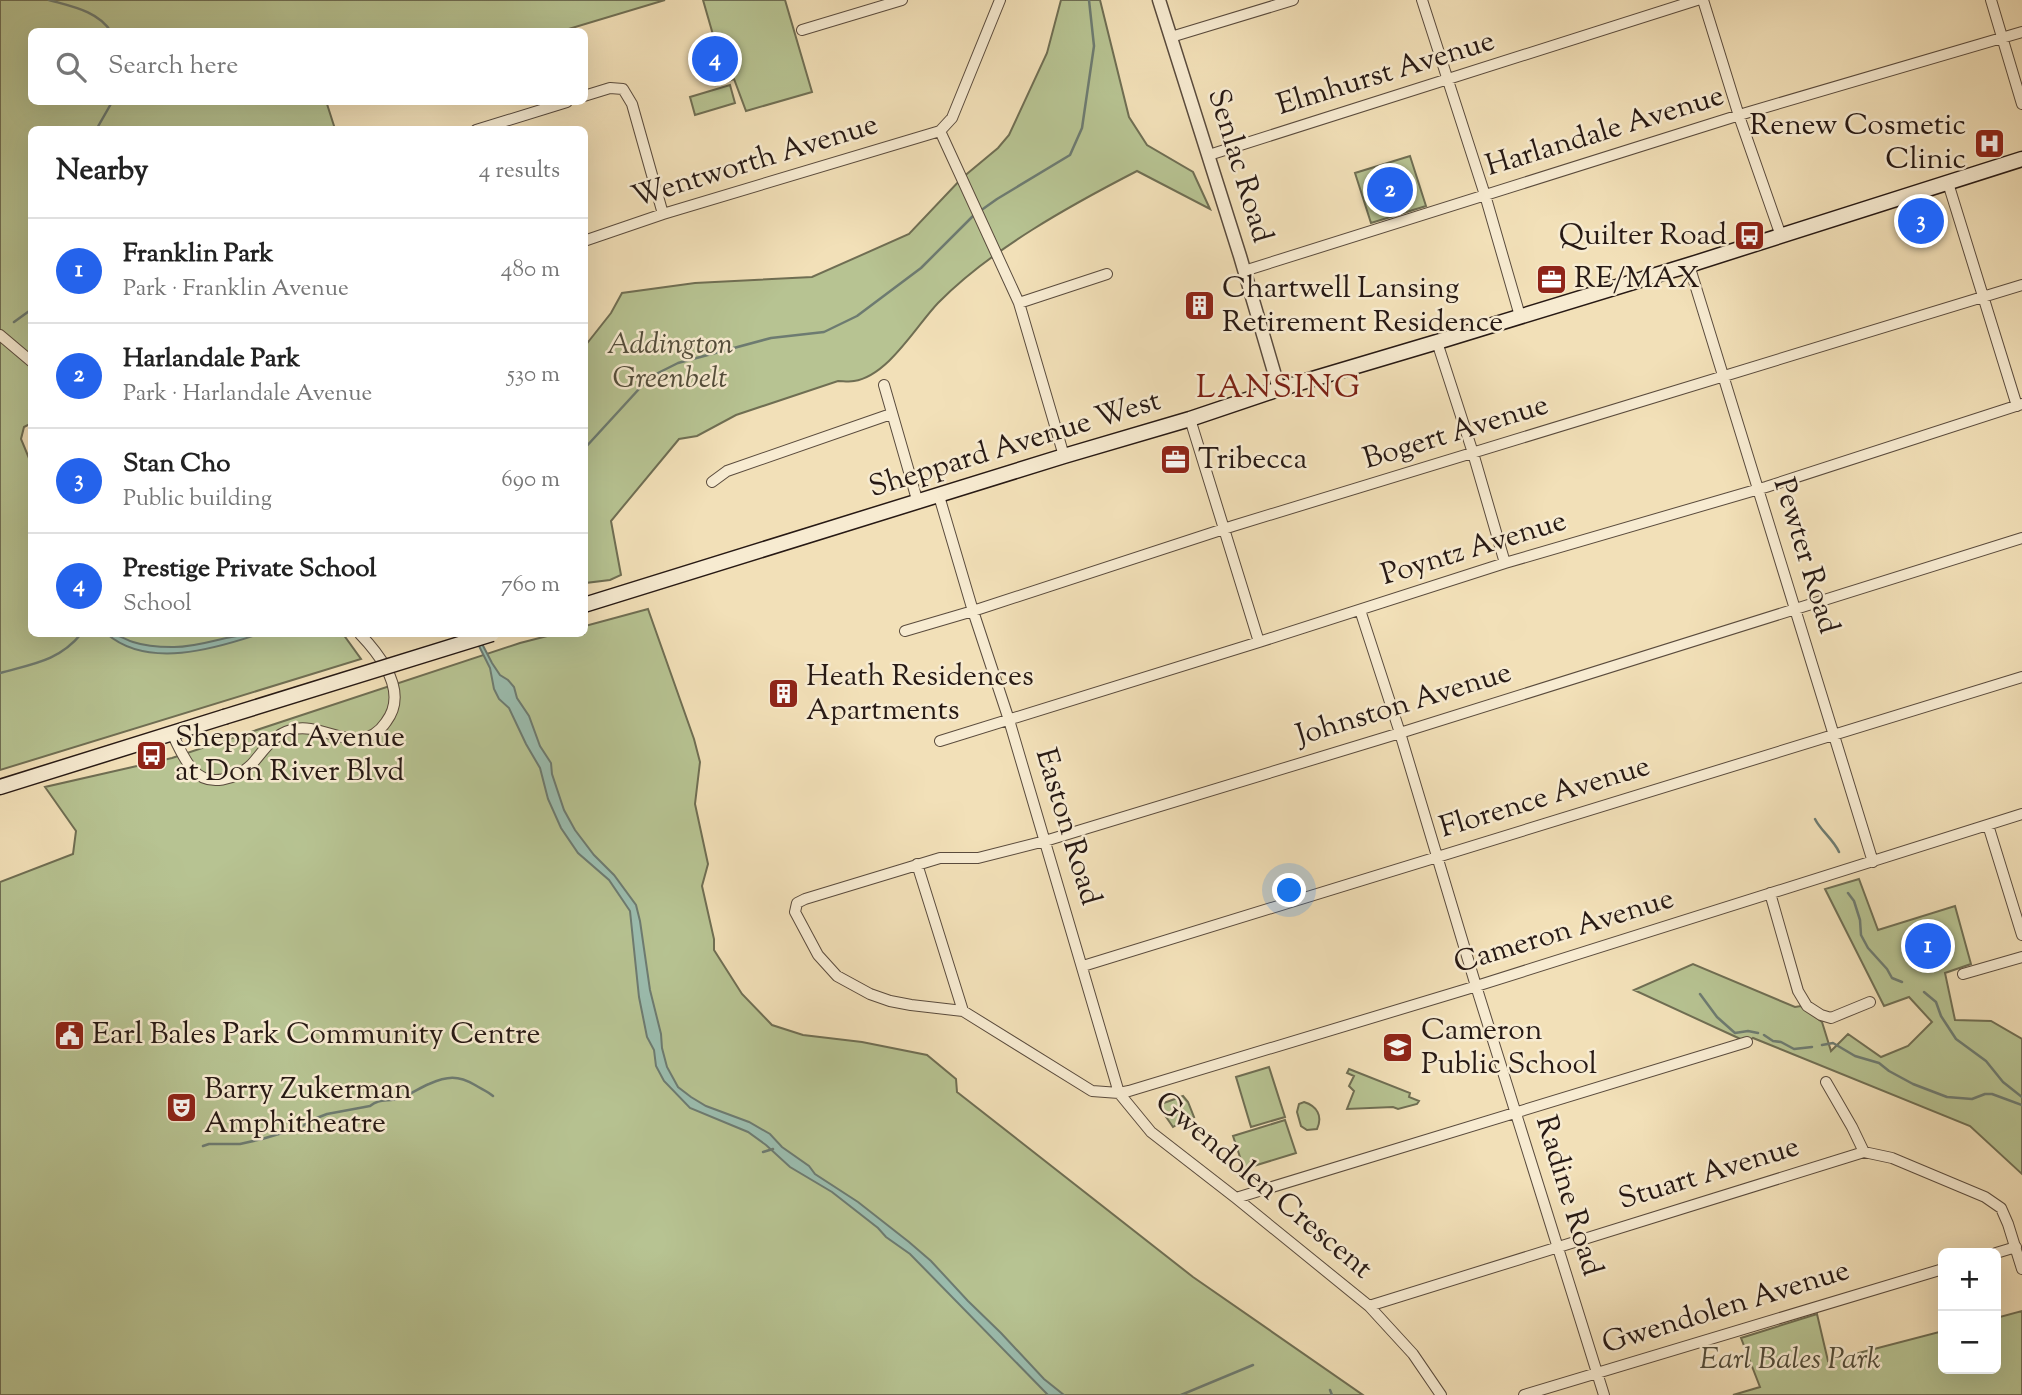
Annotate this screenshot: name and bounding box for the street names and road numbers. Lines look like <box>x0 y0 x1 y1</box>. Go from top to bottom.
street label: Elmhurst Avenue <box>1272 20 1500 128</box>
street label: Harlandale Avenue <box>1480 75 1730 189</box>
street label: Senlac Road <box>1195 84 1283 248</box>
street label: Wentworth Avenue <box>626 104 884 220</box>
street label: Sheppard Avenue West <box>864 380 1166 510</box>
street label: Bogert Avenue <box>1358 384 1554 482</box>
street label: Pewter Road <box>1761 473 1849 639</box>
street label: Poyntz Avenue <box>1376 500 1572 598</box>
street label: Johnston Avenue <box>1289 652 1517 759</box>
street label: Easton Road <box>1023 743 1111 911</box>
street label: Florence Avenue <box>1435 746 1655 850</box>
street label: Cameron Avenue <box>1449 878 1679 986</box>
street label: Gwendolen Crescent <box>1145 1082 1381 1290</box>
street label: Radine Road <box>1523 1110 1613 1282</box>
street label: Stuart Avenue <box>1613 1126 1805 1222</box>
street label: Gwendolen Avenue <box>1597 1250 1855 1366</box>

